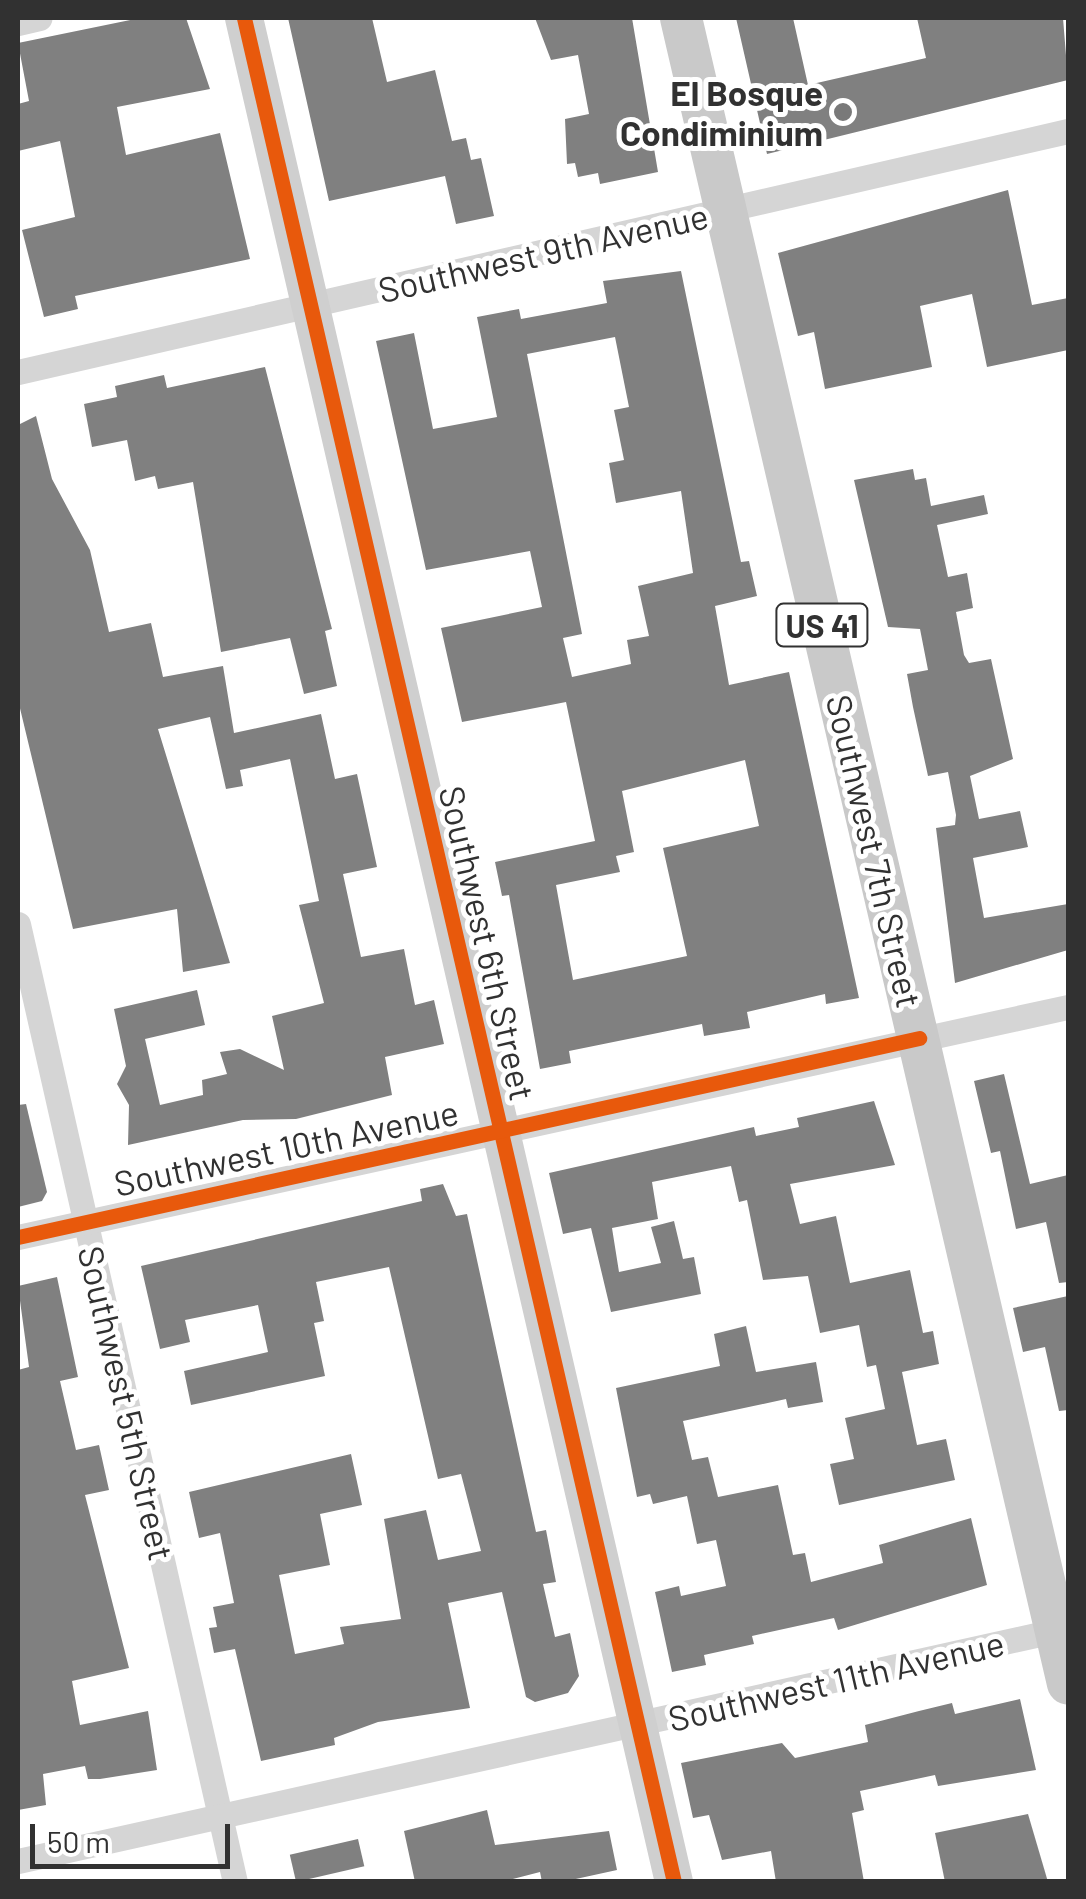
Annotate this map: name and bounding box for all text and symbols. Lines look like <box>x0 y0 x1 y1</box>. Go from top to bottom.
place label: El Bosque Condiminium <box>620 71 823 153</box>
marker: El Bosque Condiminium <box>832 101 854 123</box>
street label: Southwest 9th Avenue <box>374 194 712 310</box>
road number: US 41 <box>774 598 870 652</box>
street label: Southwest 7th Street <box>819 690 931 1012</box>
street label: Southwest 6th Street <box>431 782 545 1104</box>
street label: Southwest 10th Avenue <box>110 1090 462 1204</box>
street label: Southwest 5th Street <box>70 1242 184 1564</box>
street label: Southwest 11th Avenue <box>664 1621 1008 1739</box>
scale bar <box>35 1804 235 1866</box>
text: 50 m <box>47 1823 110 1859</box>

